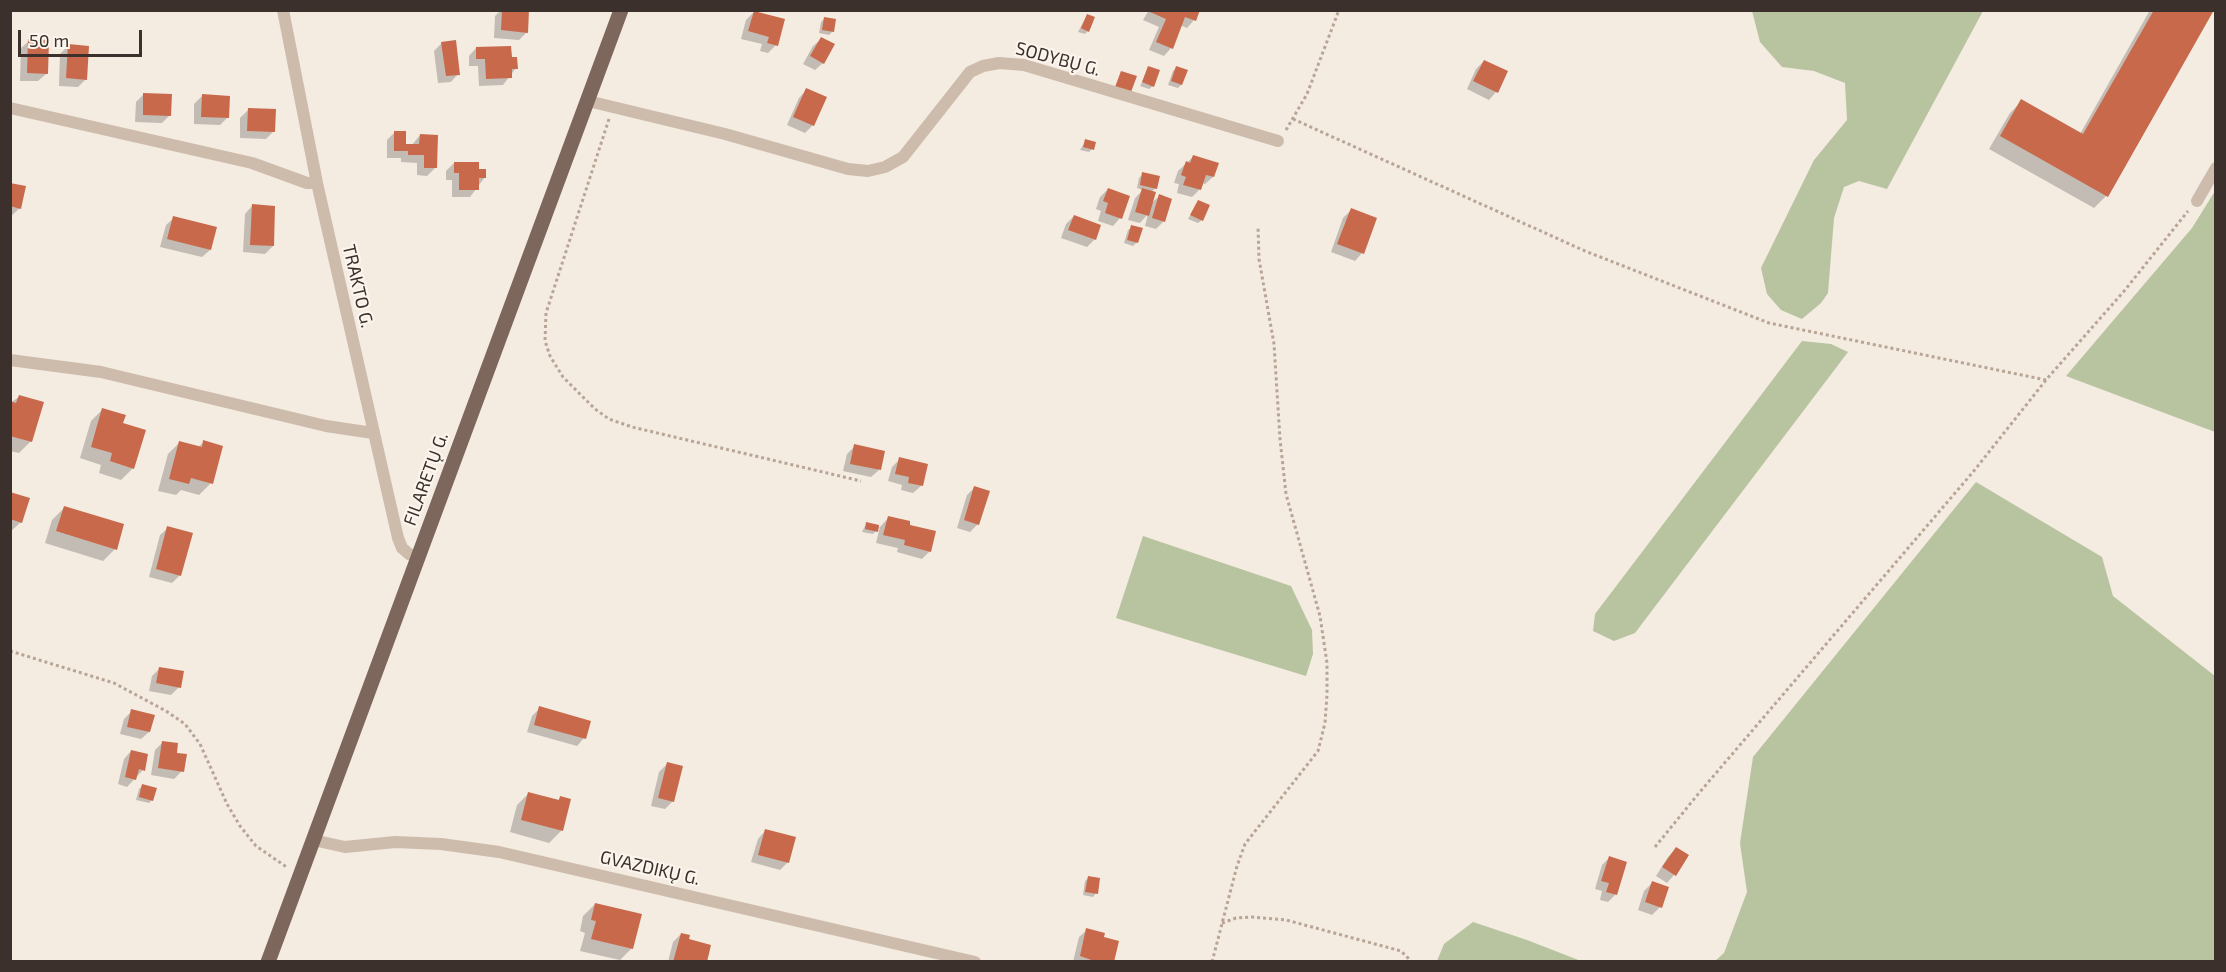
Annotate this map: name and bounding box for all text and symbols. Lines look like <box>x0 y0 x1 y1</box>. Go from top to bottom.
scale bar <box>21 18 146 56</box>
text: 50 m <box>29 29 69 51</box>
street label: SODYBŲ G. <box>1013 37 1103 81</box>
street label: TRAKTO G. <box>338 242 378 330</box>
street label: FILARETŲ G. <box>399 429 453 529</box>
street label: GVAZDIKŲ G. <box>598 846 702 890</box>

